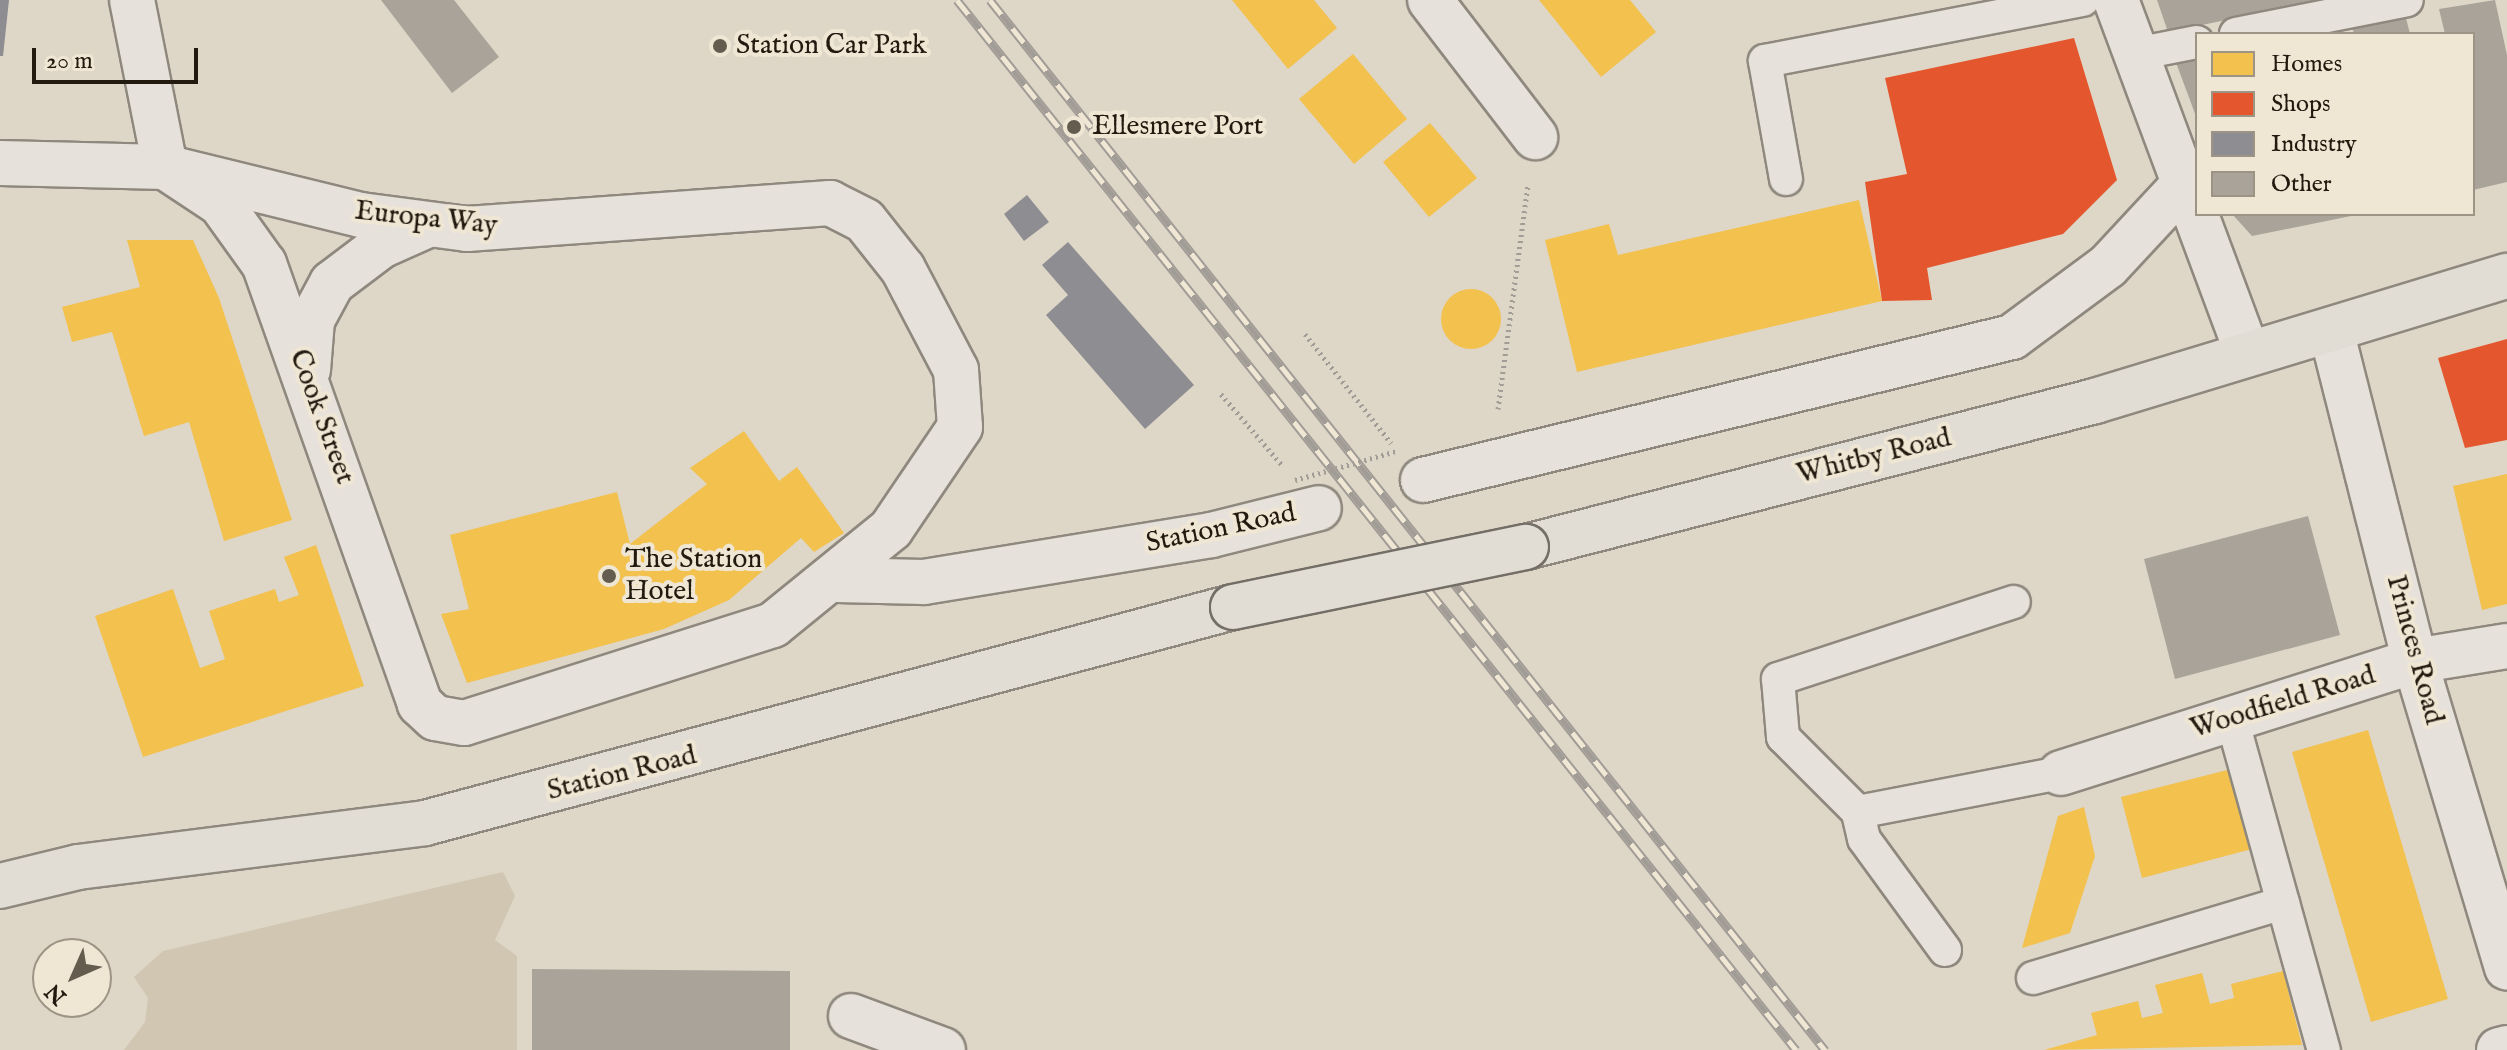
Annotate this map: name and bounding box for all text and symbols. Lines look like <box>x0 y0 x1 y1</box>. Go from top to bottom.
place label: Station Car Park <box>736 29 927 63</box>
scale bar <box>36 32 202 82</box>
legend <box>2195 32 2475 216</box>
marker: Station Car Park <box>711 37 729 55</box>
text: 20 m <box>46 46 93 77</box>
text: Homes <box>2271 49 2342 80</box>
text: Shops <box>2271 89 2330 120</box>
place label: Ellesmere Port <box>1092 110 1263 144</box>
marker: Ellesmere Port <box>1063 116 1085 138</box>
text: Industry <box>2271 129 2357 160</box>
text: Other <box>2271 169 2332 200</box>
street label: Europa Way <box>353 195 499 243</box>
street label: Cook Street <box>281 345 361 489</box>
street label: Whitby Road <box>1793 422 1955 492</box>
street label: Station Road <box>1143 497 1299 561</box>
place label: The Station Hotel <box>625 543 762 609</box>
marker: The Station Hotel <box>600 567 618 585</box>
street label: Princes Road <box>2378 572 2450 728</box>
street label: Woodfield Road <box>2187 659 2379 747</box>
street label: Station Road <box>544 739 700 809</box>
north arrow <box>32 938 112 1018</box>
text: N <box>40 977 73 1010</box>

